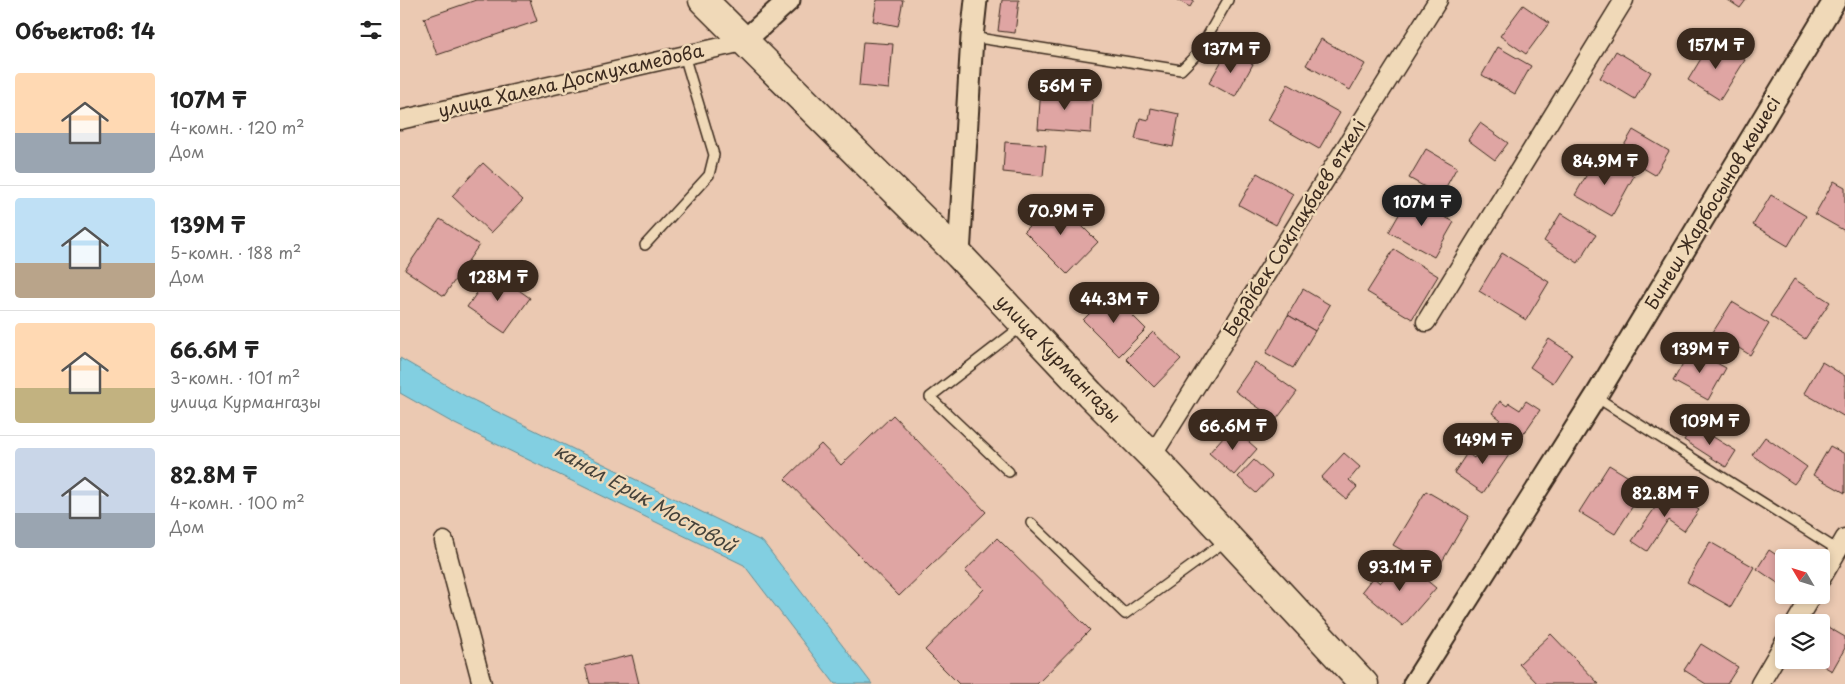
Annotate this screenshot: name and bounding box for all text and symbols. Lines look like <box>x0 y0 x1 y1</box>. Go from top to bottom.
text: Объектов: 14 <box>15 14 155 46</box>
icon: filters <box>357 16 385 44</box>
pin: 157M ₸ <box>1675 28 1757 70</box>
pin: 137M ₸ <box>1190 32 1272 74</box>
text: 157M ₸ <box>1688 32 1744 56</box>
street label: улица Халела Досмухамедова <box>435 36 707 123</box>
text: 137M ₸ <box>1202 36 1260 60</box>
pin: 56M ₸ <box>1030 68 1100 111</box>
text: 56M ₸ <box>1039 73 1091 97</box>
text: 107M ₸ <box>170 83 246 115</box>
street label: Бинеш Жарбосынов көшесі <box>1637 90 1786 314</box>
icon: home <box>55 93 115 153</box>
street label: Бердібек Соқпақбаев өткелі <box>1216 114 1372 341</box>
text: 4-комн. · 120 m² <box>170 115 305 139</box>
text: Дом <box>170 139 204 163</box>
pin: 84.9M ₸ <box>1559 144 1651 186</box>
text: 84.9M ₸ <box>1572 148 1638 172</box>
pin: 107M ₸ <box>1381 184 1463 227</box>
text: 107M ₸ <box>1393 189 1451 213</box>
pin: 70.9M ₸ <box>1015 194 1107 236</box>
text: 70.9M ₸ <box>1029 198 1093 222</box>
text: 139M ₸ <box>170 208 245 240</box>
icon: home <box>55 218 115 278</box>
text: 5-комн. · 188 m² <box>170 240 301 264</box>
pin: 128M ₸ <box>457 260 539 302</box>
text: Дом <box>170 264 204 288</box>
text: 128M ₸ <box>468 264 528 288</box>
pin: 44.3M ₸ <box>1068 282 1160 324</box>
text: 44.3M ₸ <box>1080 286 1148 310</box>
street label: улица Курмангазы <box>990 288 1128 428</box>
pin: 139M ₸ <box>1659 332 1741 374</box>
text: 66.6M ₸ <box>170 333 258 365</box>
text: 139M ₸ <box>1671 336 1729 360</box>
icon: home <box>55 343 115 403</box>
text: 3-комн. · 101 m² <box>170 365 300 389</box>
text: улица Курмангазы <box>170 389 321 413</box>
pin: 109M ₸ <box>1669 404 1751 446</box>
pin: 66.6M ₸ <box>1187 408 1279 451</box>
text: 109M ₸ <box>1681 408 1739 432</box>
text: 66.6M ₸ <box>1199 413 1267 437</box>
pin: 149M ₸ <box>1442 422 1524 465</box>
text: 149M ₸ <box>1454 427 1512 451</box>
water label: канал Ерик Мостовой <box>550 436 743 560</box>
text: 82.8M ₸ <box>170 458 257 490</box>
icon: home <box>55 468 115 528</box>
pin: 82.8M ₸ <box>1619 476 1711 518</box>
text: 82.8M ₸ <box>1632 480 1698 504</box>
text: 4-комн. · 100 m² <box>170 490 305 514</box>
text: Дом <box>170 514 204 538</box>
north arrow <box>1775 549 1830 604</box>
map controls <box>1775 549 1830 669</box>
pin: 93.1M ₸ <box>1354 550 1446 592</box>
text: 93.1M ₸ <box>1369 554 1431 578</box>
button: layers <box>1775 614 1830 669</box>

